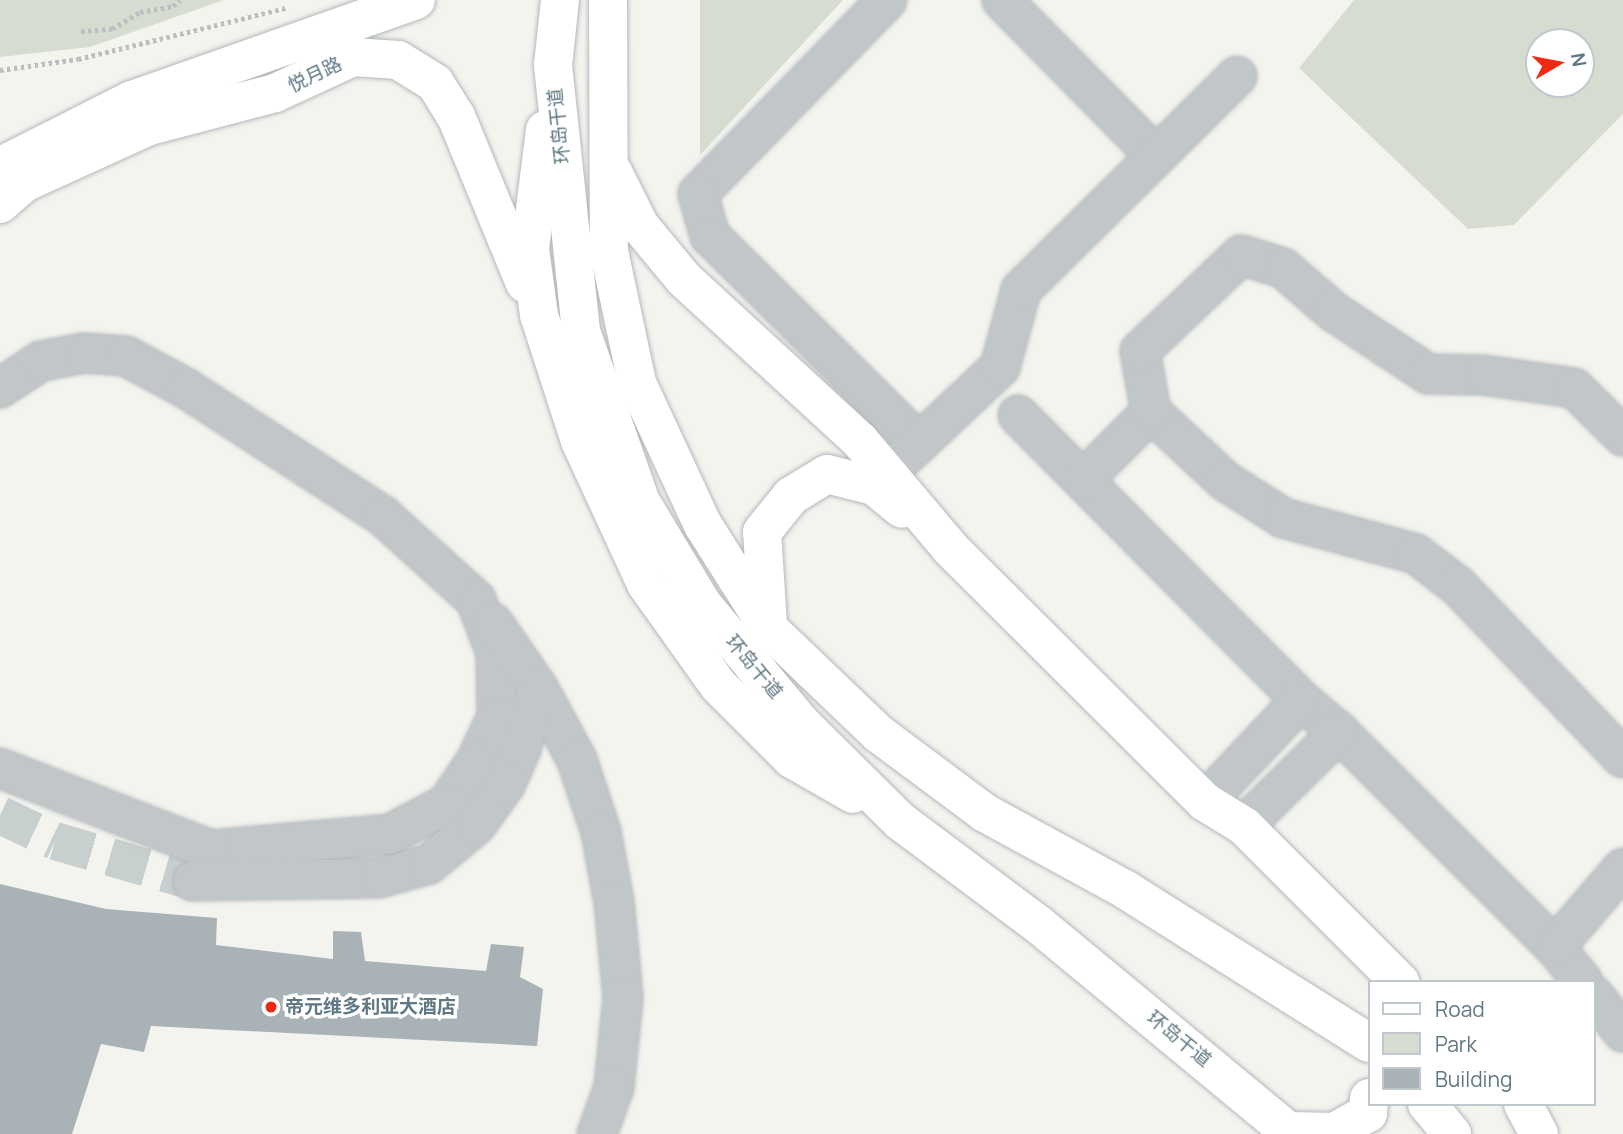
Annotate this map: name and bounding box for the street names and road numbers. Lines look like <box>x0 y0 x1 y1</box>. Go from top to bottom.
street label: 悦月路 <box>284 53 346 97</box>
street label: 环岛干道 <box>544 87 574 165</box>
street label: 环岛干道 <box>721 631 787 703</box>
street label: 环岛干道 <box>1142 1006 1216 1072</box>

